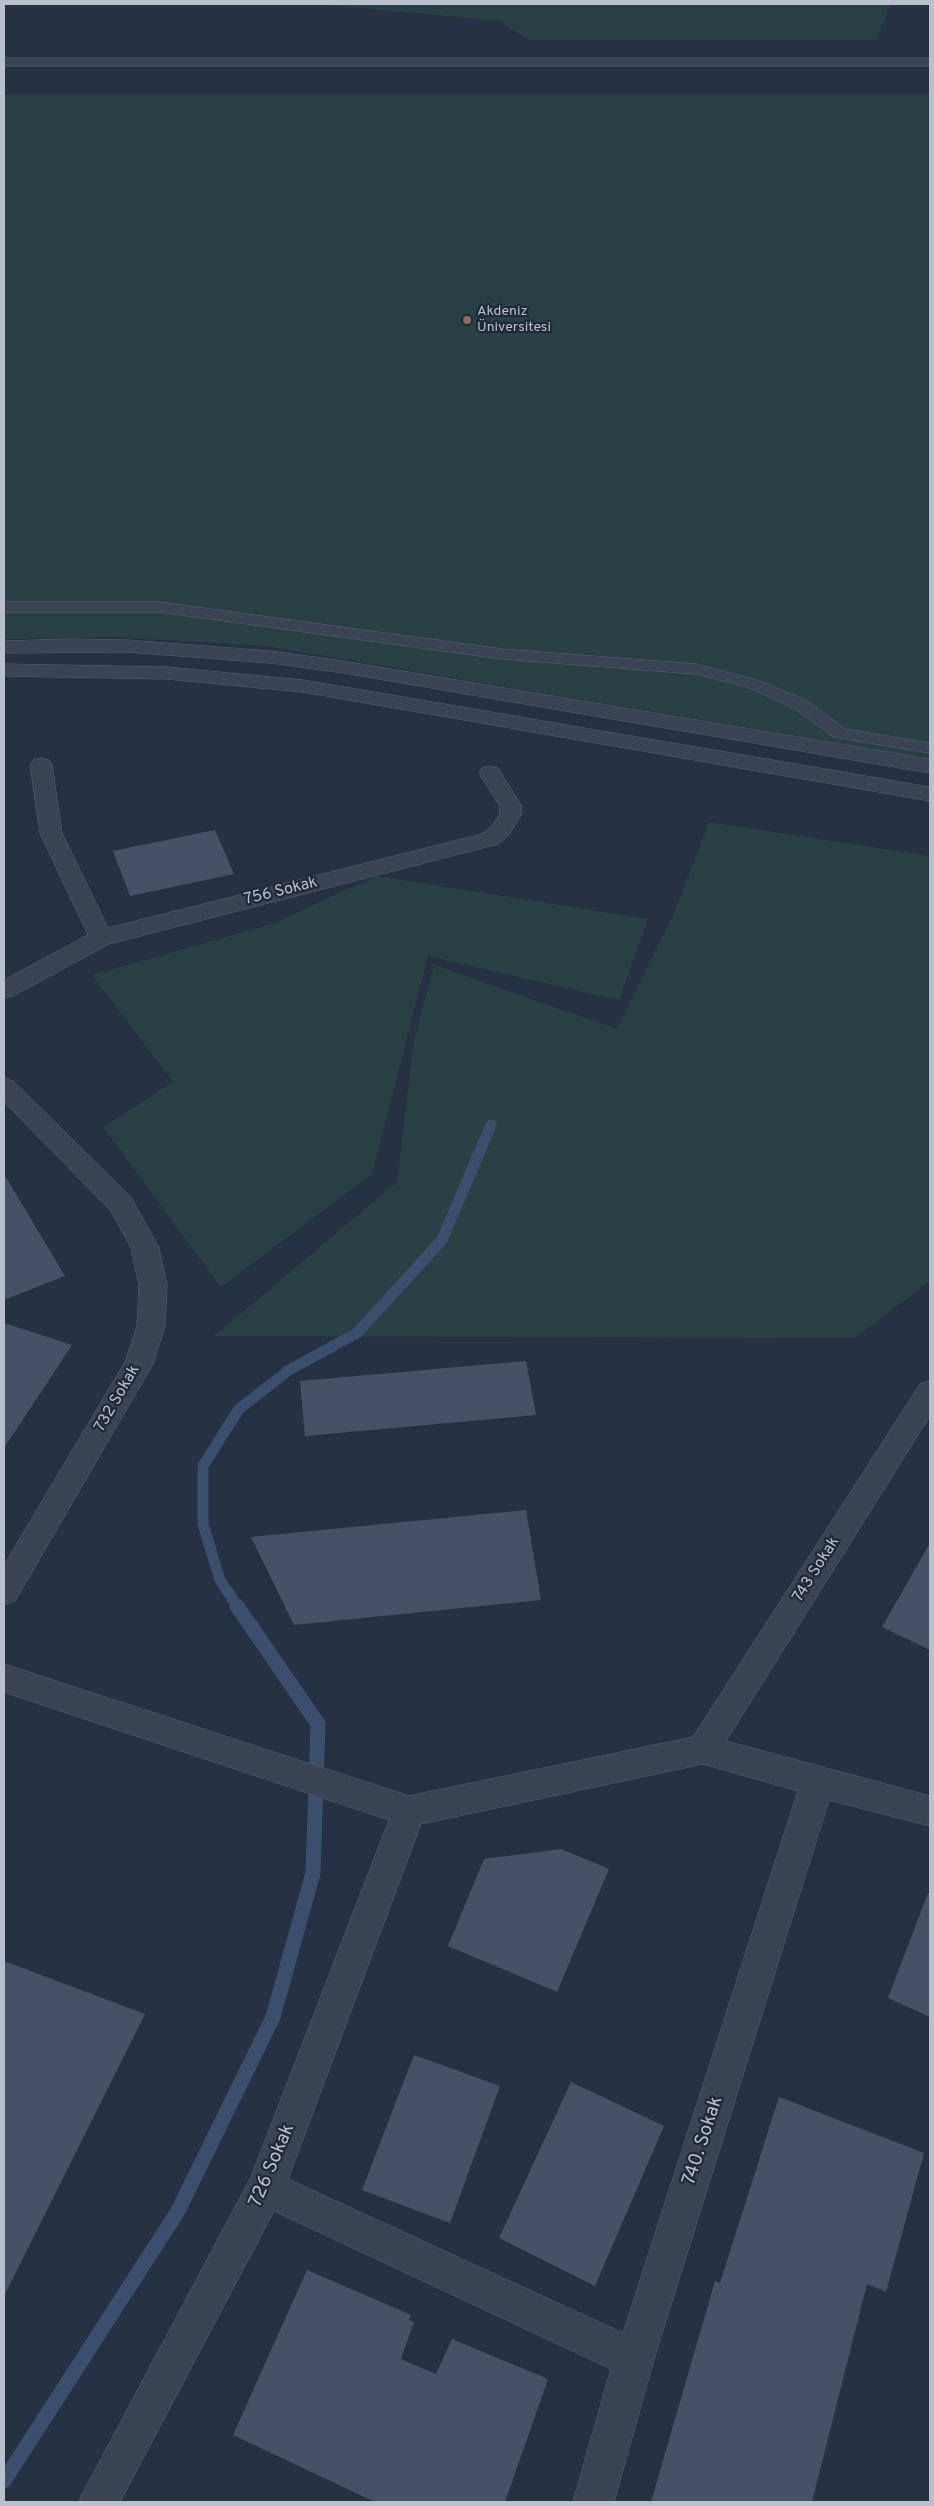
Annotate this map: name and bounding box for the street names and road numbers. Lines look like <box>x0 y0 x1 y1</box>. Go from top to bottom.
street label: 756 Sokak <box>242 874 320 910</box>
street label: 732 Sokak <box>91 1362 145 1436</box>
street label: 743 Sokak <box>789 1534 845 1606</box>
street label: 740. Sokak <box>679 2094 729 2188</box>
street label: 726 Sokak <box>245 2121 301 2211</box>

